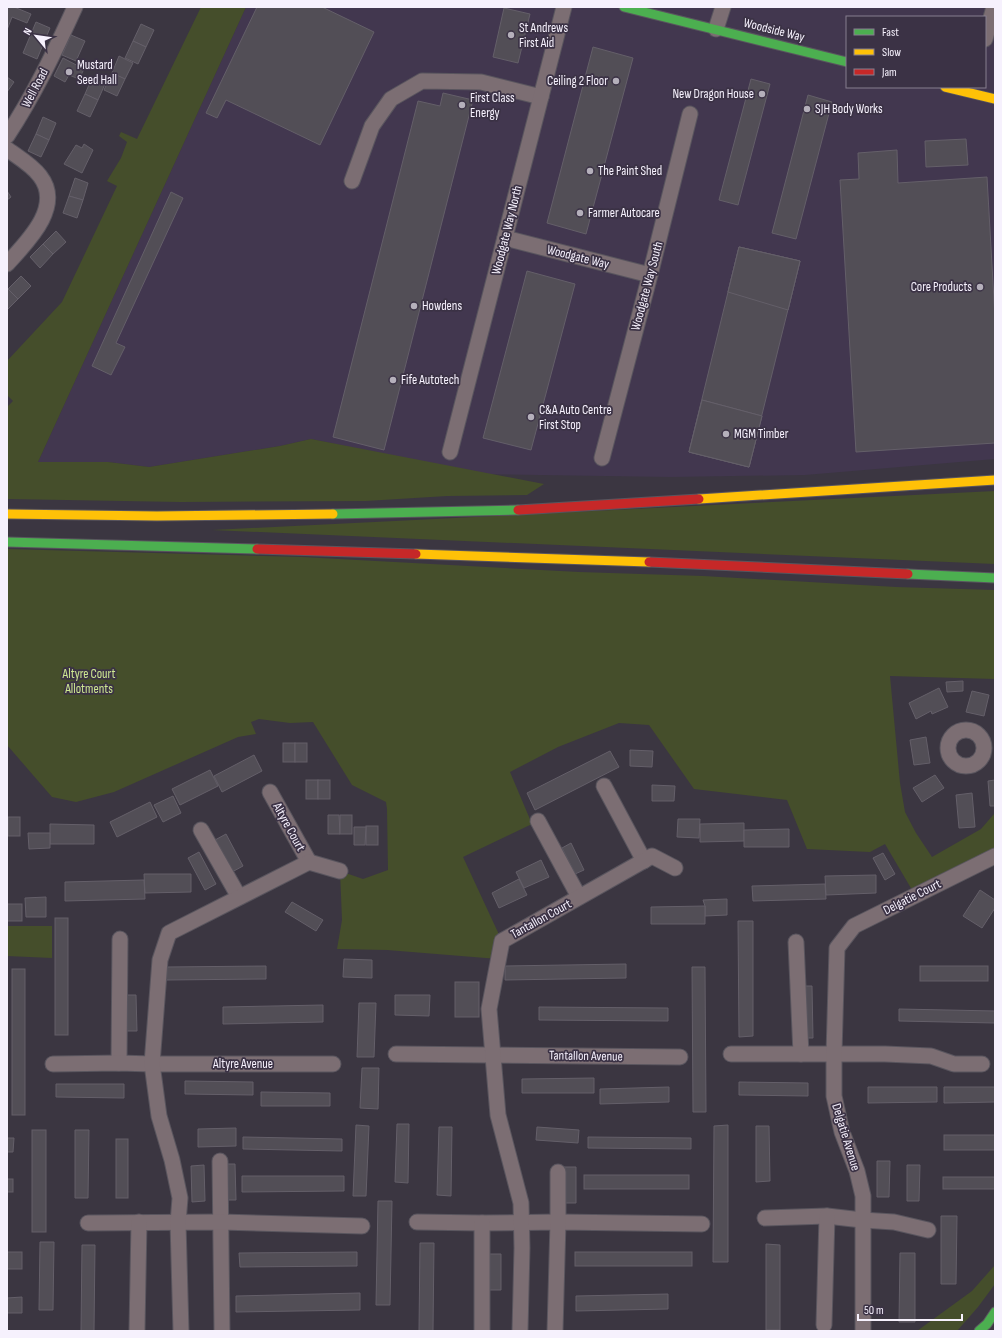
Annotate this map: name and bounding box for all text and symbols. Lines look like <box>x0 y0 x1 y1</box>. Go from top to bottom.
street label: Woodside Way <box>742 15 806 45</box>
north arrow <box>16 16 56 56</box>
legend <box>846 16 986 88</box>
place label: St Andrews First Aid <box>519 20 568 51</box>
text: Fast <box>882 25 899 40</box>
text: N <box>21 26 35 37</box>
marker: St Andrews First Aid <box>506 30 516 40</box>
text: Slow <box>882 45 901 60</box>
place label: Mustard Seed Hall <box>77 57 117 88</box>
text: Jam <box>881 65 897 80</box>
street label: Well Road <box>18 66 52 110</box>
marker: Mustard Seed Hall <box>64 67 74 77</box>
place label: Ceiling 2 Floor <box>547 73 608 89</box>
marker: Ceiling 2 Floor <box>611 76 621 86</box>
place label: New Dragon House <box>672 86 754 102</box>
marker: New Dragon House <box>757 89 767 99</box>
place label: First Class Energy <box>470 90 515 121</box>
marker: First Class Energy <box>457 100 467 110</box>
place label: SJH Body Works <box>815 101 883 117</box>
marker: SJH Body Works <box>802 104 812 114</box>
place label: The Paint Shed <box>598 163 662 179</box>
marker: The Paint Shed <box>585 166 595 176</box>
street label: Woodgate Way North <box>488 184 526 276</box>
place label: Farmer Autocare <box>588 205 660 221</box>
marker: Farmer Autocare <box>575 208 585 218</box>
street label: Woodgate Way South <box>627 240 667 332</box>
street label: Woodgate Way <box>545 242 611 272</box>
place label: Core Products <box>911 279 972 295</box>
marker: Core Products <box>975 282 985 292</box>
place label: Howdens <box>422 298 462 314</box>
marker: Howdens <box>409 301 419 311</box>
place label: Fife Autotech <box>401 372 459 388</box>
marker: Fife Autotech <box>388 375 398 385</box>
place label: C&A Auto Centre First Stop <box>539 402 612 433</box>
marker: C&A Auto Centre First Stop <box>526 412 536 422</box>
place label: MGM Timber <box>734 426 789 442</box>
marker: MGM Timber <box>721 429 731 439</box>
park label: Altyre Court Allotments <box>62 666 115 697</box>
street label: Altyre Court <box>269 799 309 854</box>
street label: Delgatie Court <box>880 876 944 918</box>
street label: Tantallon Court <box>508 896 574 942</box>
street label: Tantallon Avenue <box>549 1047 623 1065</box>
street label: Altyre Avenue <box>212 1056 273 1072</box>
street label: Delgatie Avenue <box>828 1101 864 1173</box>
scale bar <box>858 1296 962 1322</box>
text: 50 m <box>864 1303 884 1318</box>

